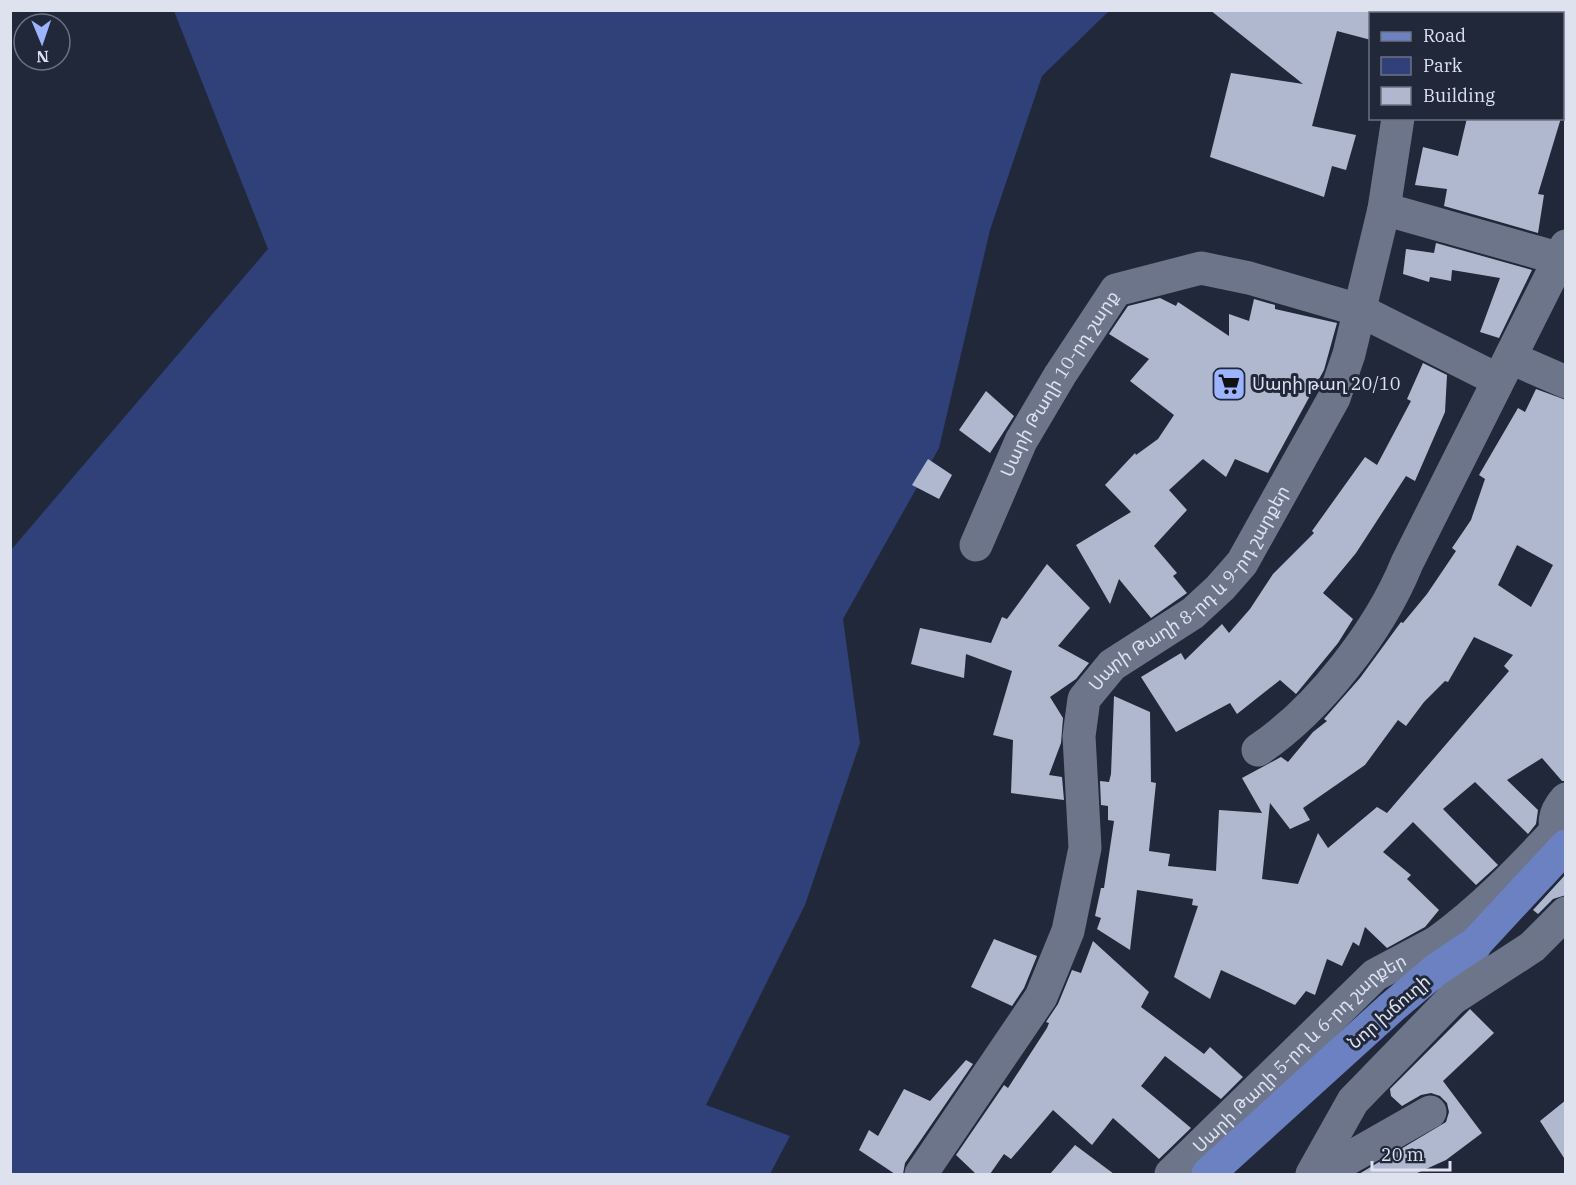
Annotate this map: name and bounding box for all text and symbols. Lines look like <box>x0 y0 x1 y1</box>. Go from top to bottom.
north arrow <box>12 12 72 72</box>
legend <box>1369 12 1564 120</box>
text: Road <box>1423 24 1466 47</box>
text: N <box>36 47 49 67</box>
text: Park <box>1423 54 1463 77</box>
text: Building <box>1423 84 1495 107</box>
street label: Սարի Թաղի 10-րդ շարք <box>995 286 1123 480</box>
supermarket icon: Սարի թաղ 20/10 <box>1211 366 1247 402</box>
place label: Սարի թաղ 20/10 <box>1252 372 1401 395</box>
street label: Սարի Թաղի 8-րդ և 9-րդ շարքեր <box>1083 481 1294 695</box>
street label: Սարի Թաղի 5-րդ և 6-րդ շարքեր <box>1188 948 1410 1157</box>
street label: Նոր խճուղի <box>1343 969 1435 1054</box>
scale bar <box>1372 1134 1450 1172</box>
text: 20 m <box>1381 1143 1424 1166</box>

